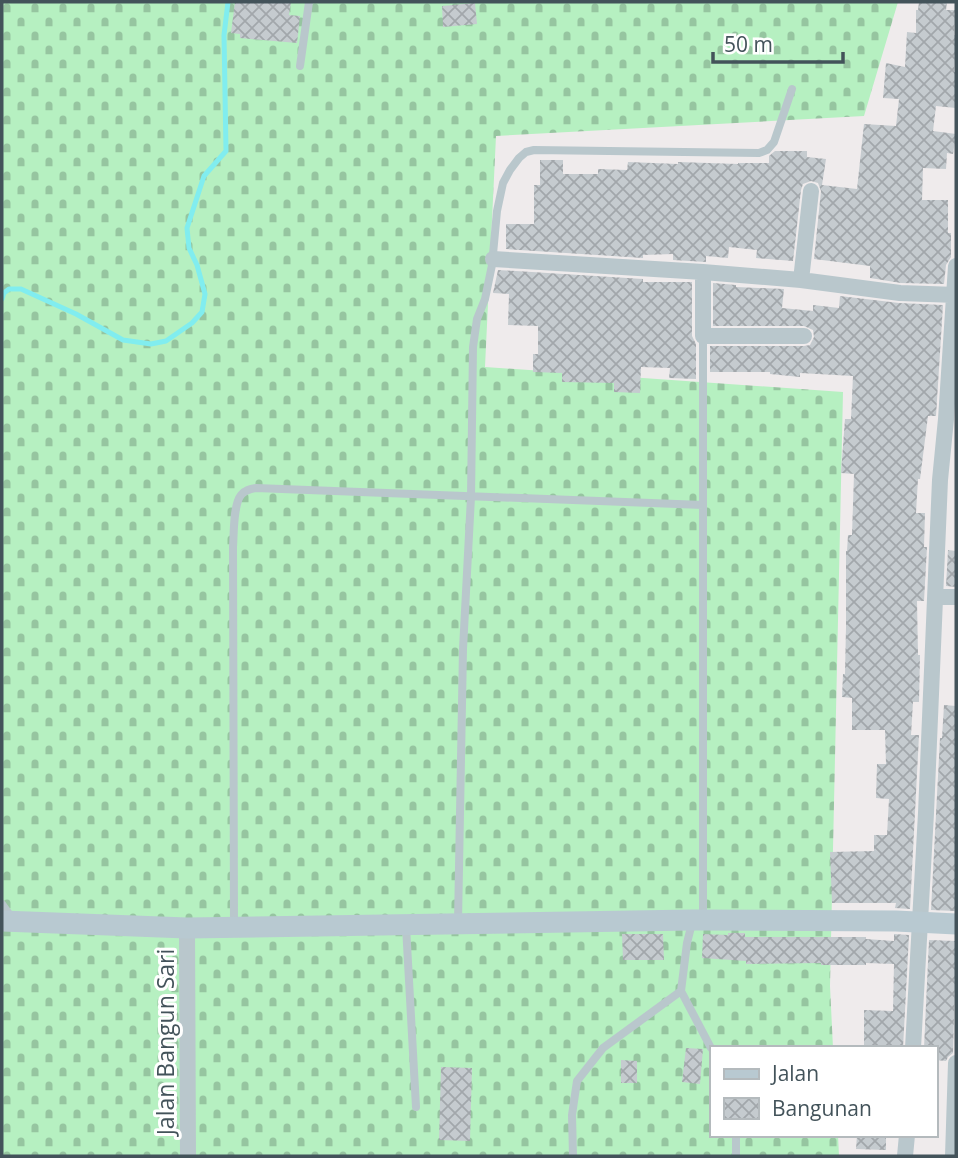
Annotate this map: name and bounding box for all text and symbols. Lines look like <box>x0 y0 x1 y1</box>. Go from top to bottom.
scale bar <box>713 21 842 65</box>
text: 50 m <box>724 30 773 58</box>
street label: Jalan Bangun Sari <box>149 949 181 1137</box>
legend <box>710 1046 937 1137</box>
text: Jalan <box>770 1059 819 1087</box>
text: Bangunan <box>772 1094 872 1122</box>

